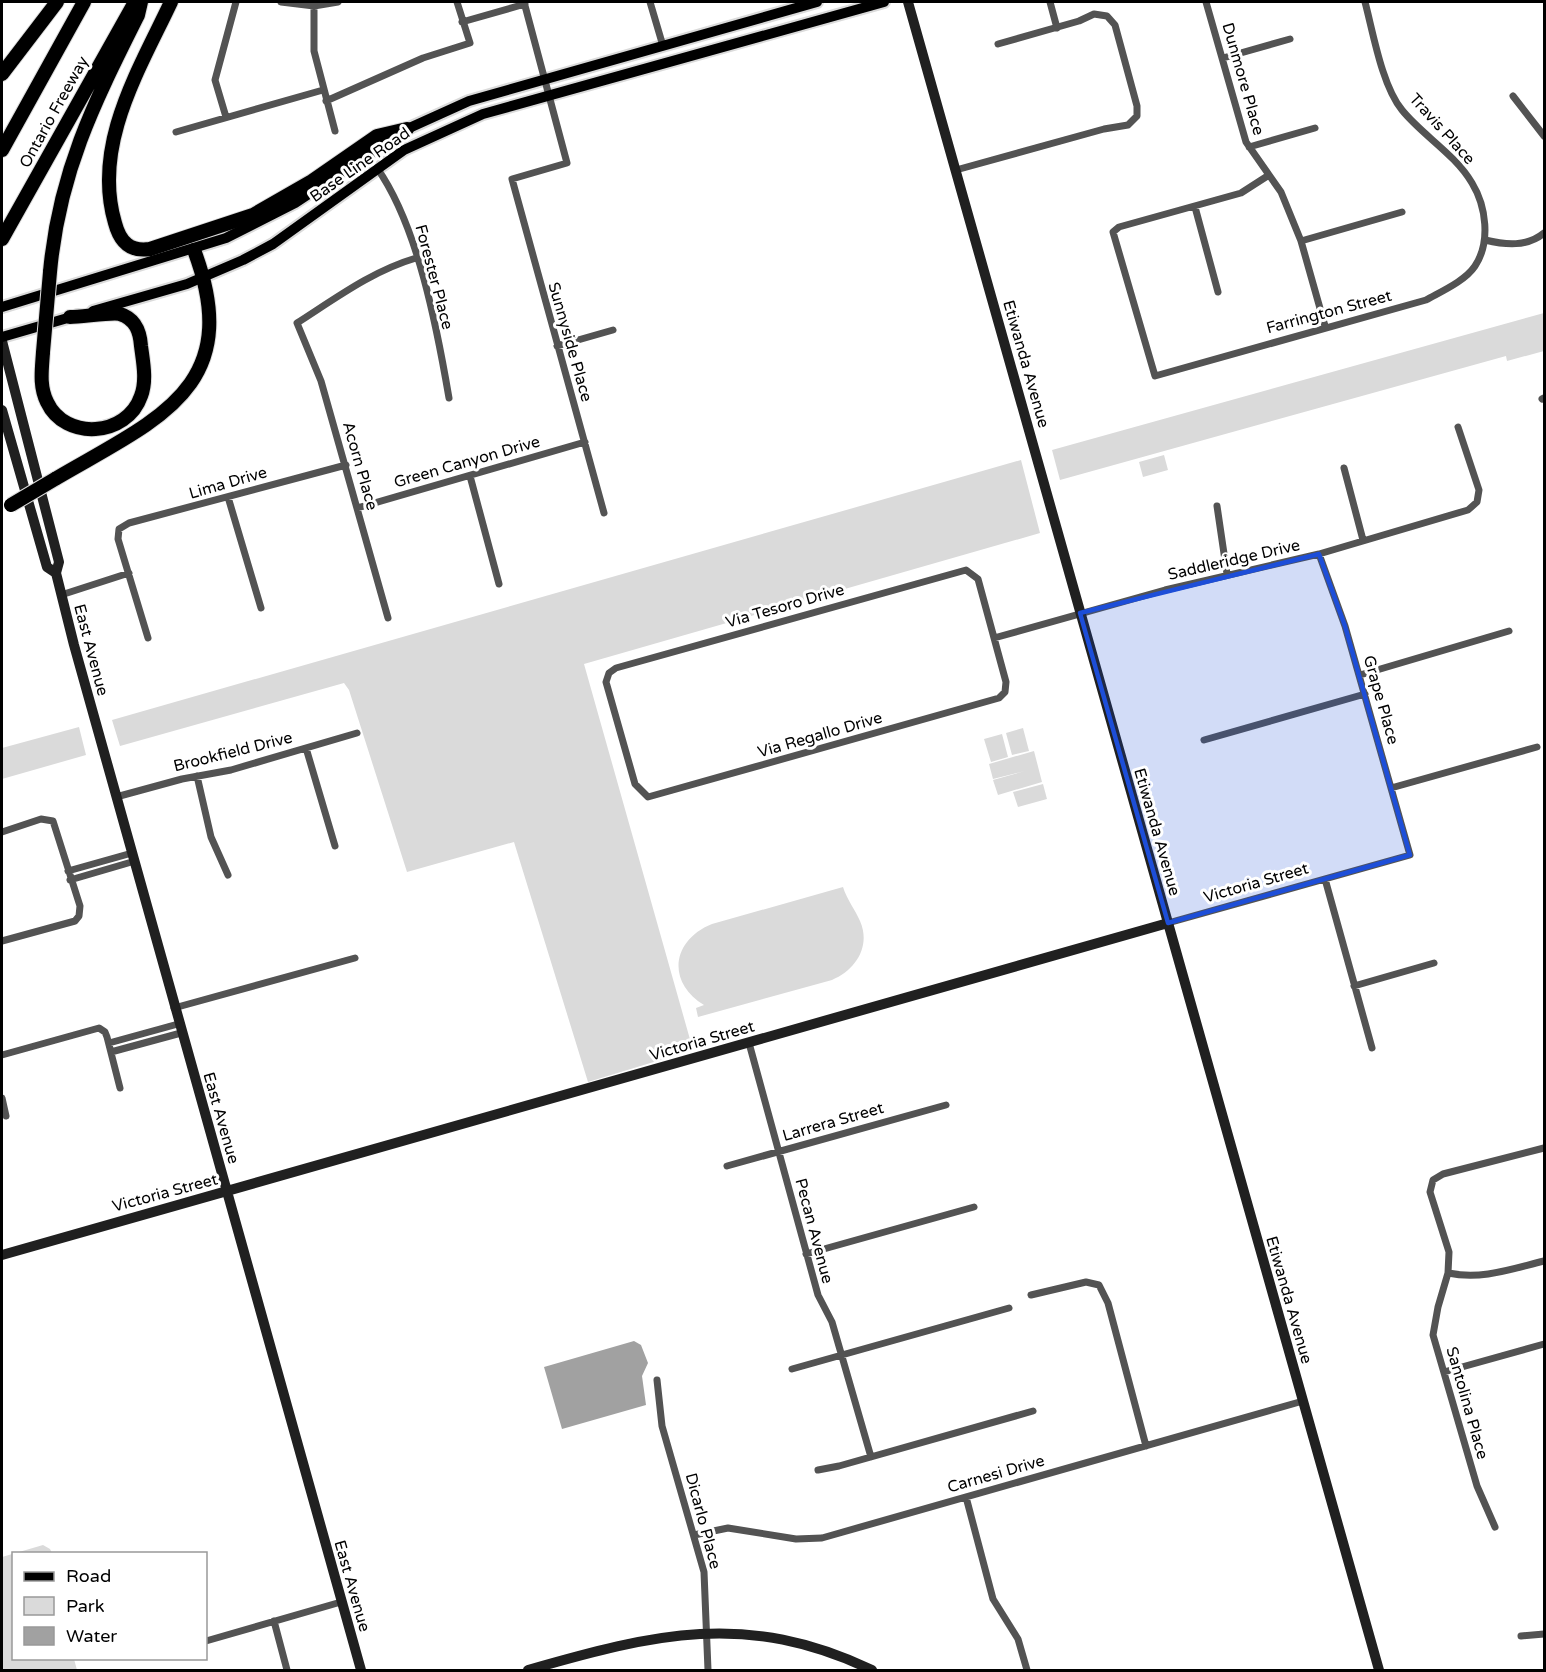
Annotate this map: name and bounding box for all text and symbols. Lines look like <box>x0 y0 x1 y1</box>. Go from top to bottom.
street label: Dunmore Place <box>1217 20 1269 138</box>
street label: Ontario Freeway <box>15 52 93 171</box>
street label: Travis Place <box>1405 89 1479 169</box>
street label: Base Line Road <box>306 123 414 207</box>
street label: Forester Place <box>410 222 458 332</box>
street label: Sunnyside Place <box>543 280 597 404</box>
street label: Farrington Street <box>1264 286 1394 338</box>
street label: Etiwanda Avenue <box>998 298 1054 430</box>
street label: Acorn Place <box>338 419 382 513</box>
street label: Green Canyon Drive <box>392 432 542 492</box>
street label: Lima Drive <box>187 462 269 504</box>
street label: Saddleridge Drive <box>1166 535 1302 585</box>
street label: Via Tesoro Drive <box>723 580 847 632</box>
street label: East Avenue <box>69 602 113 698</box>
street label: Grape Place <box>1359 653 1403 747</box>
street label: Via Regallo Drive <box>755 708 885 762</box>
street label: Brookfield Drive <box>171 728 295 776</box>
street label: Etiwanda Avenue <box>1129 766 1185 898</box>
street label: Victoria Street <box>1201 858 1311 908</box>
street label: Victoria Street <box>647 1016 757 1066</box>
street label: East Avenue <box>198 1070 244 1166</box>
street label: Larrera Street <box>780 1098 886 1146</box>
street label: Victoria Street <box>110 1169 220 1217</box>
street label: Pecan Avenue <box>790 1176 838 1286</box>
street label: Etiwanda Avenue <box>1261 1234 1317 1366</box>
street label: Santolina Place <box>1441 1344 1493 1462</box>
street label: Carnesi Drive <box>945 1451 1047 1497</box>
street label: Dicarlo Place <box>681 1471 725 1571</box>
street label: East Avenue <box>329 1538 375 1634</box>
legend <box>12 1552 207 1660</box>
text: Road <box>66 1565 111 1587</box>
text: Park <box>66 1595 105 1617</box>
text: Water <box>66 1625 117 1647</box>

